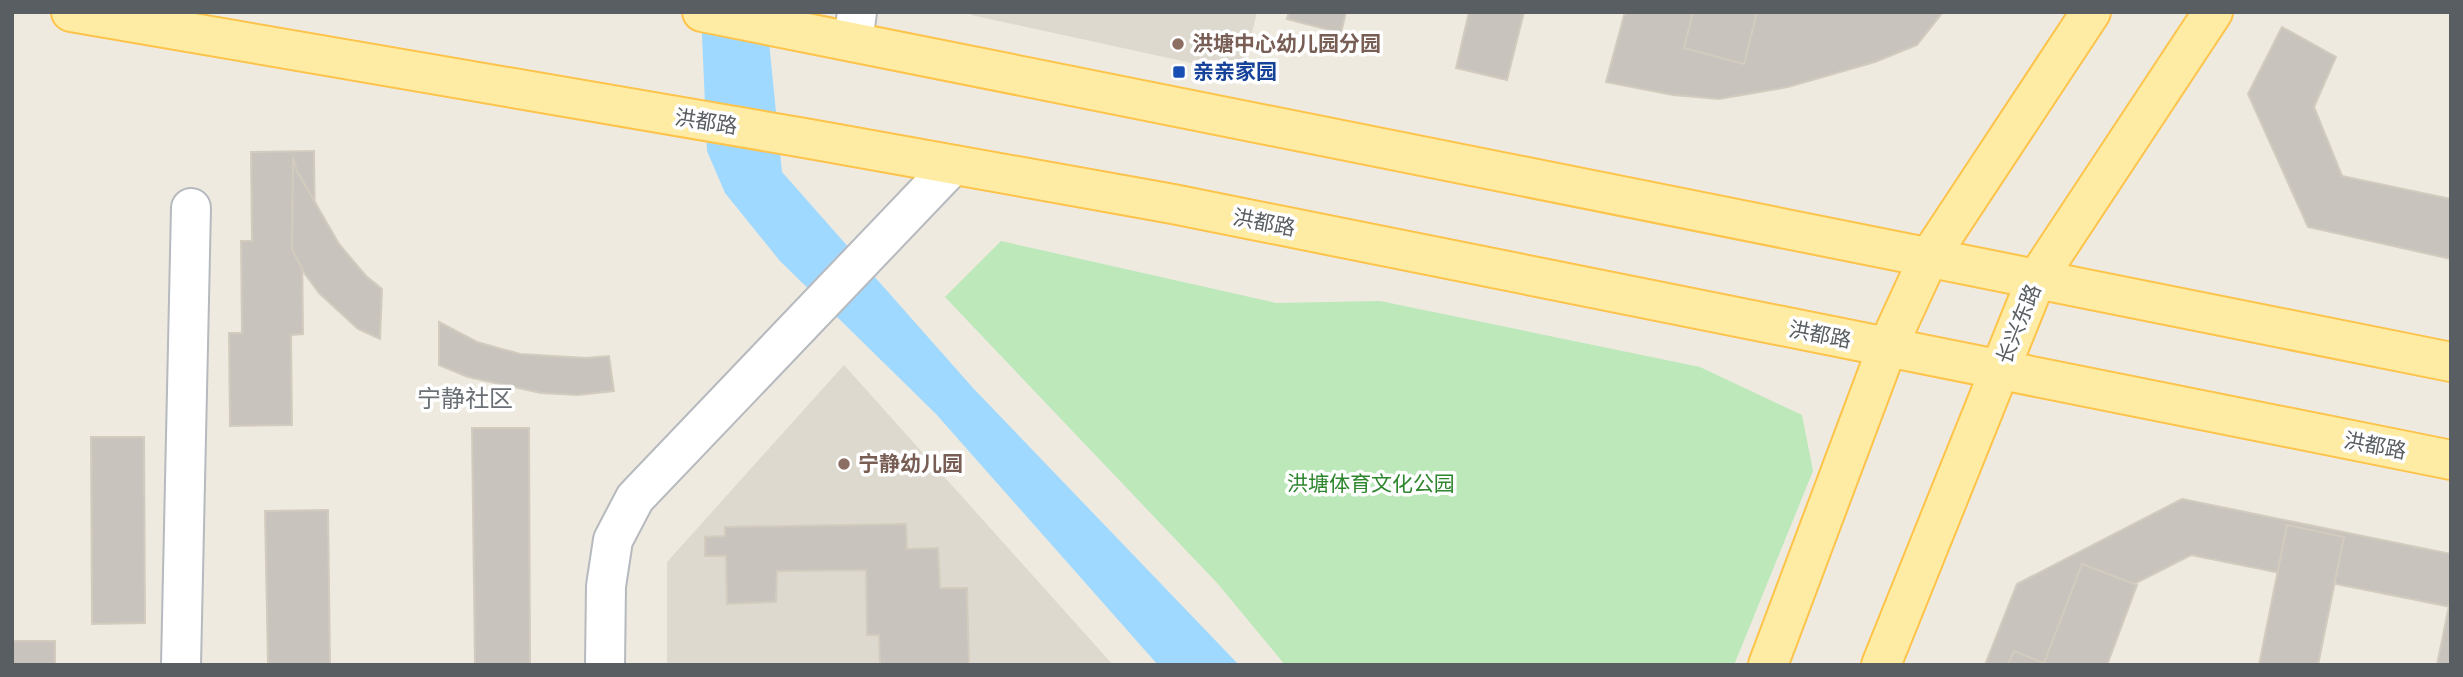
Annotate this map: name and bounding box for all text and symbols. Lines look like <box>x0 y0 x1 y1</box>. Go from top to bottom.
place label: 洪塘中心幼儿园分园 <box>1192 31 1381 57</box>
marker: 洪塘中心幼儿园分园 <box>1170 36 1186 52</box>
place label: 亲亲家园 <box>1193 59 1277 85</box>
marker: 亲亲家园 <box>1171 64 1187 80</box>
street label: 洪都路 <box>673 104 739 140</box>
street label: 洪都路 <box>1231 204 1297 242</box>
street label: 长兴东路 <box>1991 280 2047 368</box>
street label: 洪都路 <box>1787 316 1853 354</box>
district label: 宁静社区 <box>417 384 513 414</box>
street label: 洪都路 <box>2342 427 2408 465</box>
place label: 宁静幼儿园 <box>858 451 963 477</box>
marker: 宁静幼儿园 <box>836 456 852 472</box>
park label: 洪塘体育文化公园 <box>1287 471 1455 497</box>

